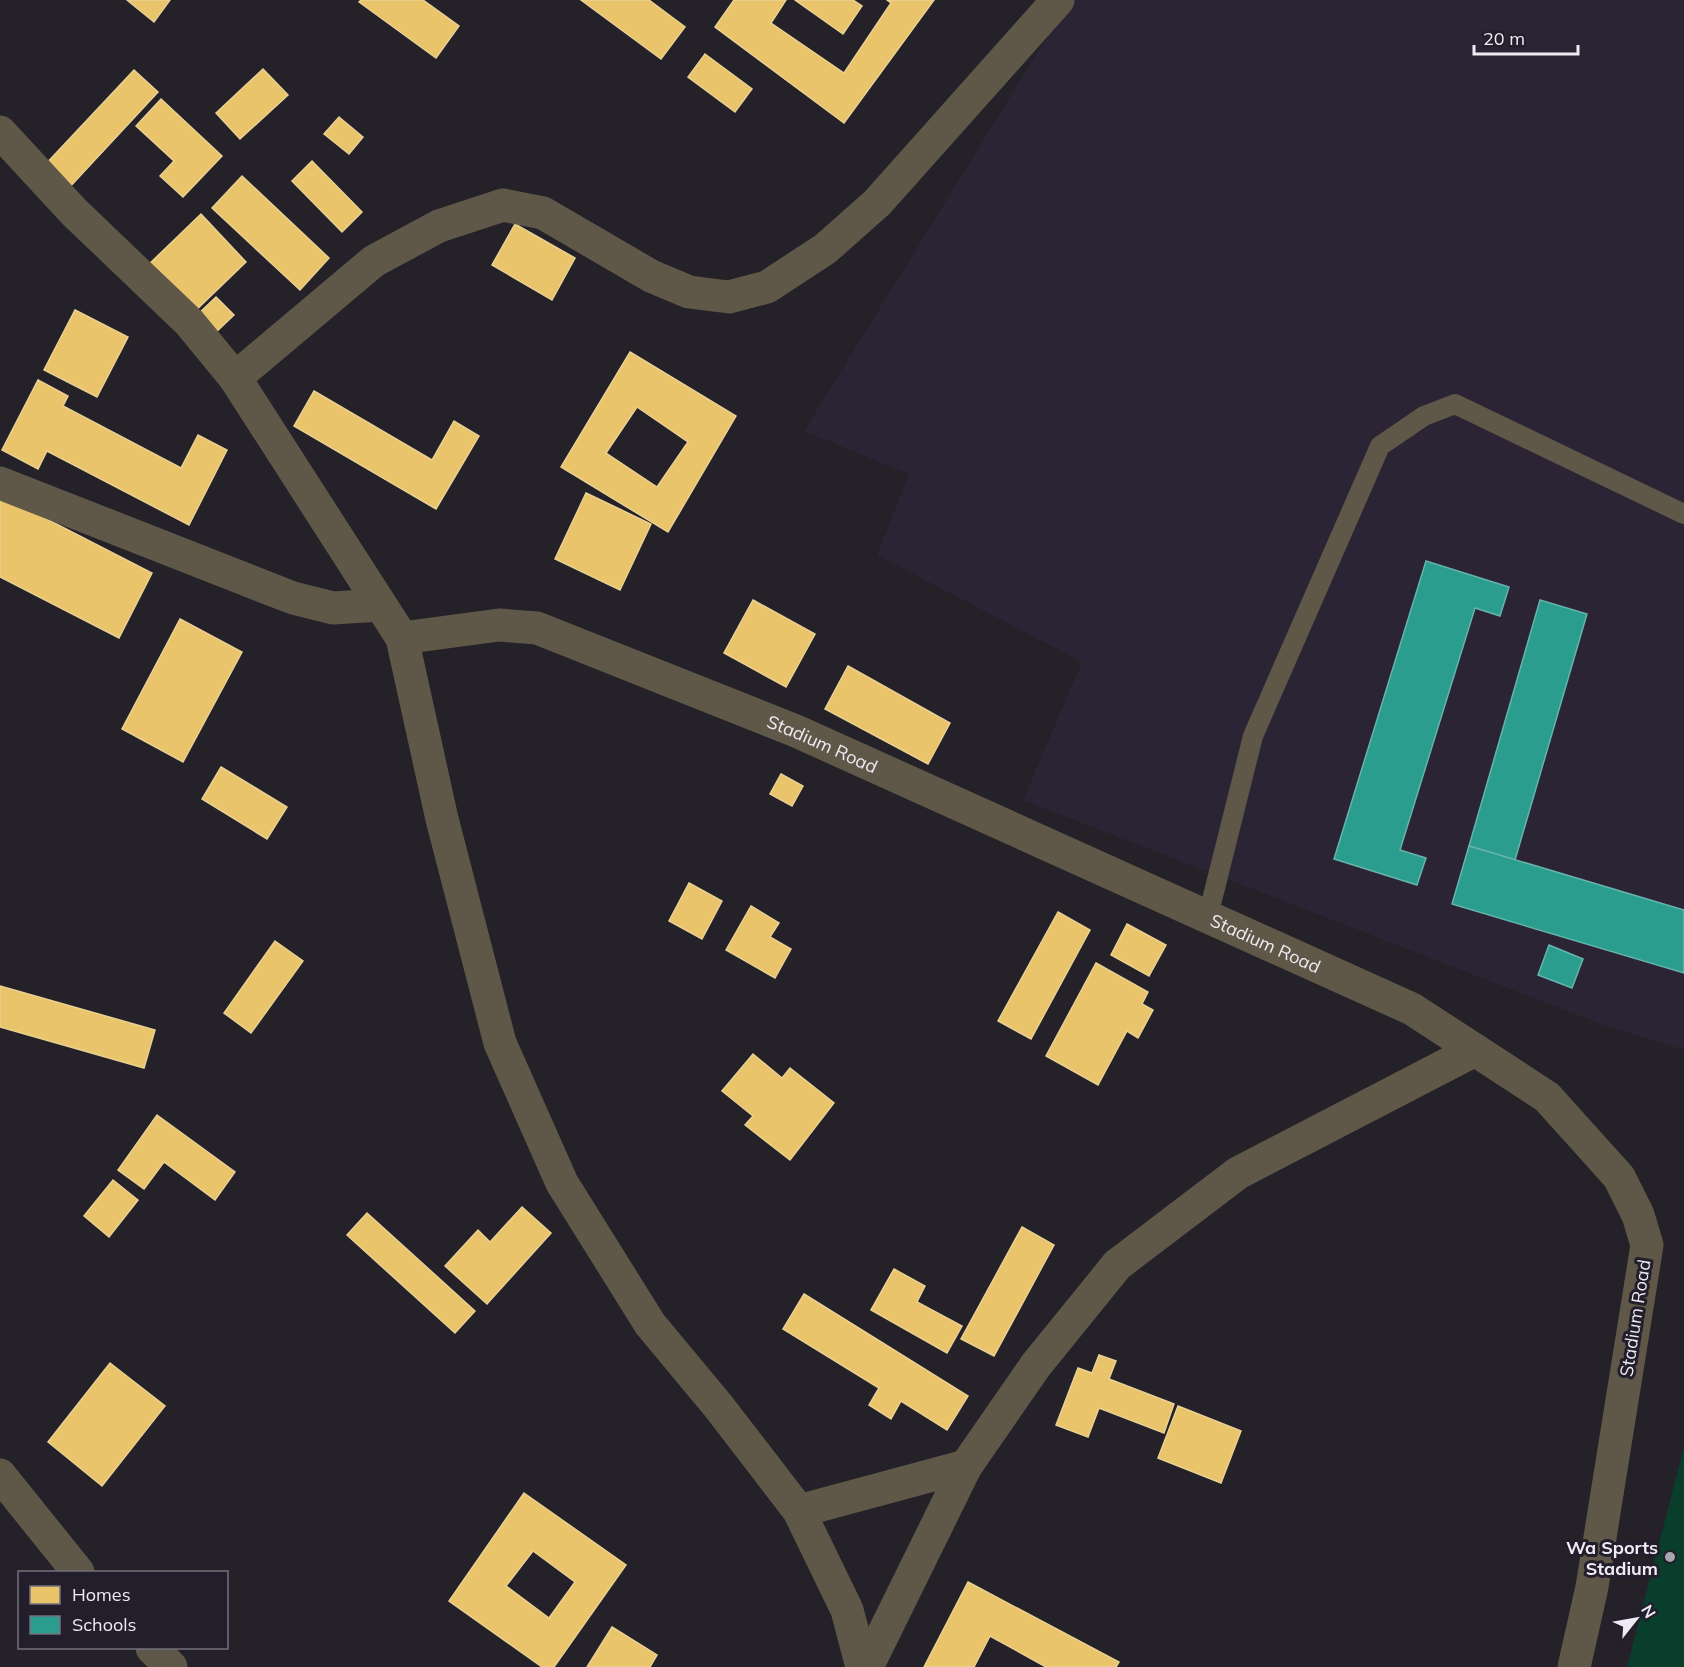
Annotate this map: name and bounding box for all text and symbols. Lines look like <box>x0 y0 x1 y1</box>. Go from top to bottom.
scale bar <box>1474 18 1578 56</box>
text: 20 m <box>1483 27 1525 50</box>
street label: Stadium Road <box>764 709 881 778</box>
street label: Stadium Road <box>1207 908 1324 978</box>
street label: Stadium Road <box>1614 1258 1656 1378</box>
place label: Wa Sports Stadium <box>1566 1536 1658 1580</box>
marker: Wa Sports Stadium <box>1663 1550 1677 1564</box>
legend <box>18 1571 228 1649</box>
text: Homes <box>72 1583 131 1606</box>
north arrow <box>1606 1589 1666 1649</box>
text: N <box>1637 1601 1661 1622</box>
text: Schools <box>72 1613 137 1636</box>

